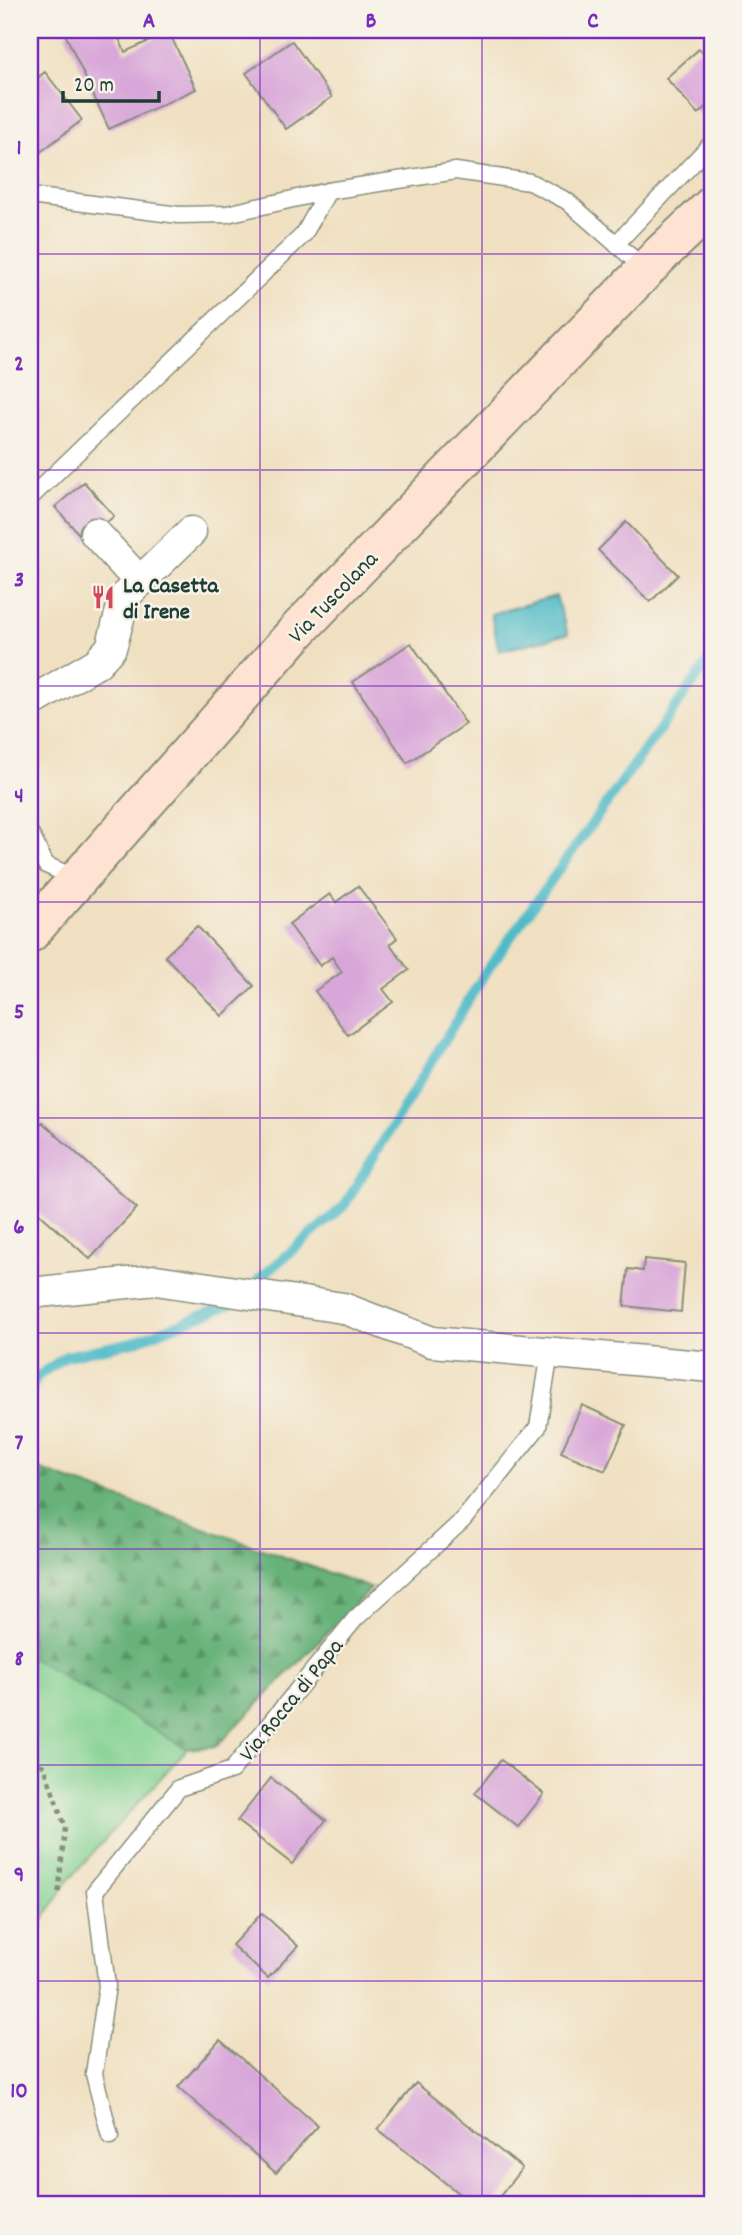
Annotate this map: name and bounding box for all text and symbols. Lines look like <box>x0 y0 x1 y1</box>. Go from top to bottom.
text: A <box>143 6 155 39</box>
text: B <box>366 6 377 39</box>
text: C <box>587 6 599 39</box>
scale bar <box>63 60 159 104</box>
text: 20 m <box>74 72 114 102</box>
text: 1 <box>16 133 22 166</box>
text: 2 <box>14 349 24 382</box>
street label: Via Tuscolana <box>282 544 388 652</box>
text: 3 <box>14 565 24 598</box>
place label: La Casetta di Irene <box>123 571 219 630</box>
restaurant icon: La Casetta di Irene <box>89 583 117 611</box>
text: 4 <box>14 781 24 814</box>
text: 5 <box>14 997 24 1030</box>
text: 6 <box>13 1212 25 1245</box>
text: 7 <box>15 1428 24 1461</box>
street label: Via Rocca di Papa <box>233 1632 354 1770</box>
text: 8 <box>14 1644 24 1677</box>
text: 9 <box>14 1860 24 1893</box>
text: 10 <box>10 2076 28 2109</box>

